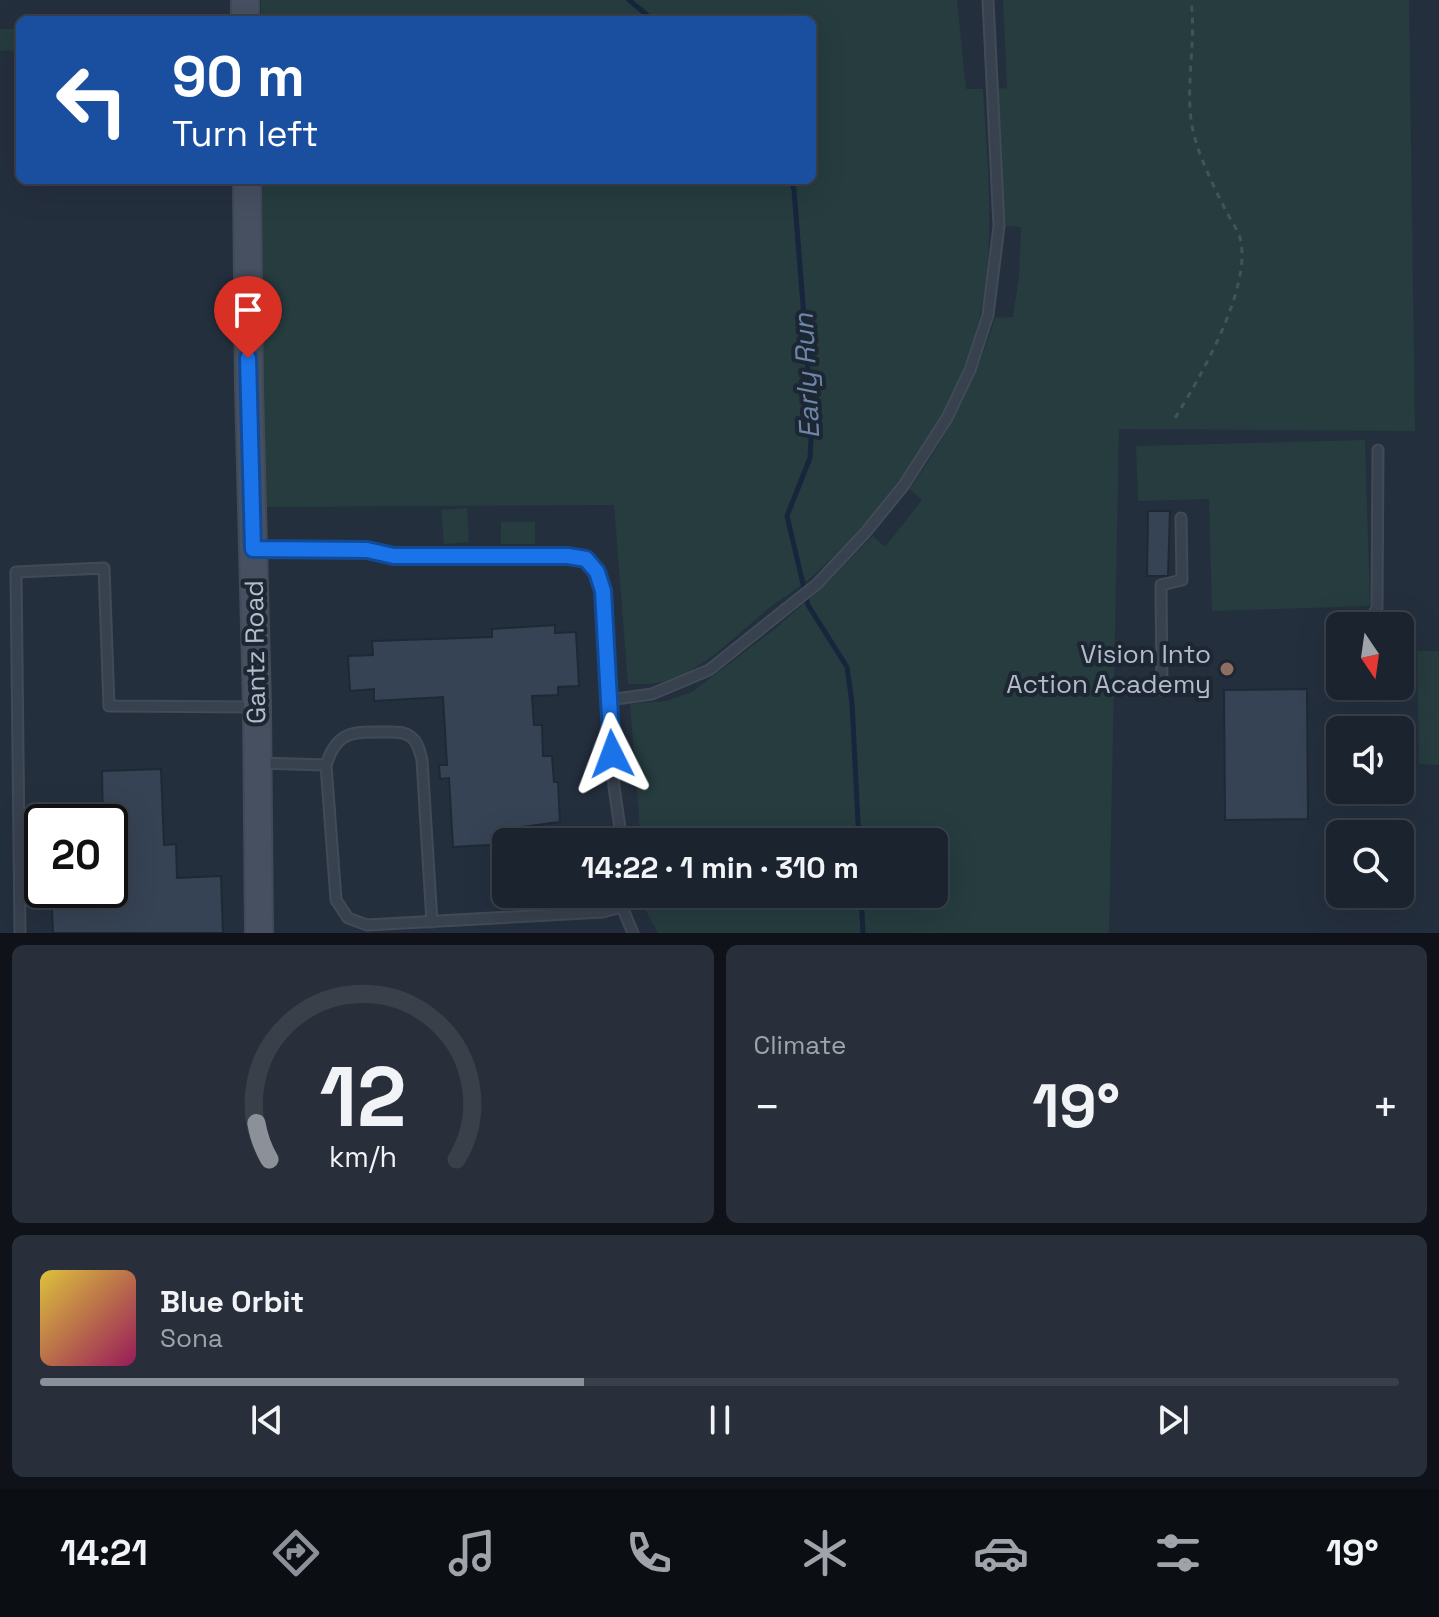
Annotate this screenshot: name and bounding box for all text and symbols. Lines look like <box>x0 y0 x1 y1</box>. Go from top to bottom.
text: 90 m <box>172 41 305 112</box>
icon: left <box>40 48 144 152</box>
text: Turn left <box>172 111 319 157</box>
pin <box>214 276 282 358</box>
icon: arrive <box>226 288 270 332</box>
water label: Early Run <box>785 312 827 440</box>
street label: Gantz Road <box>237 580 273 724</box>
north arrow <box>1326 612 1414 700</box>
map controls <box>1326 612 1414 908</box>
place label: Vision Into Action Academy <box>1006 637 1211 701</box>
marker: Vision Into Action Academy <box>1218 660 1236 678</box>
position arrow <box>570 712 654 796</box>
button: sound <box>1326 716 1414 804</box>
speed limit sign: 20 <box>24 804 128 908</box>
button: search <box>1326 820 1414 908</box>
text: 14:22 · 1 min · 310 m <box>581 848 859 887</box>
text: Climate <box>754 1028 846 1062</box>
text: 12 <box>319 1044 406 1150</box>
text: 19° <box>1032 1068 1120 1145</box>
text: − <box>754 1079 781 1135</box>
text: + <box>1372 1079 1399 1135</box>
text: km/h <box>329 1139 397 1175</box>
text: Blue Orbit <box>160 1282 304 1321</box>
text: Sona <box>160 1321 223 1355</box>
icon: previous <box>245 1398 289 1442</box>
icon: pause <box>698 1398 742 1442</box>
icon: next <box>1151 1398 1195 1442</box>
icon: directions <box>268 1525 324 1581</box>
icon: music <box>444 1525 500 1581</box>
icon: phone <box>621 1525 677 1581</box>
icon: climate <box>797 1525 853 1581</box>
icon: car <box>973 1525 1029 1581</box>
icon: filters <box>1150 1525 1206 1581</box>
text: 14:21 <box>60 1530 148 1576</box>
text: 19° <box>1326 1530 1379 1576</box>

